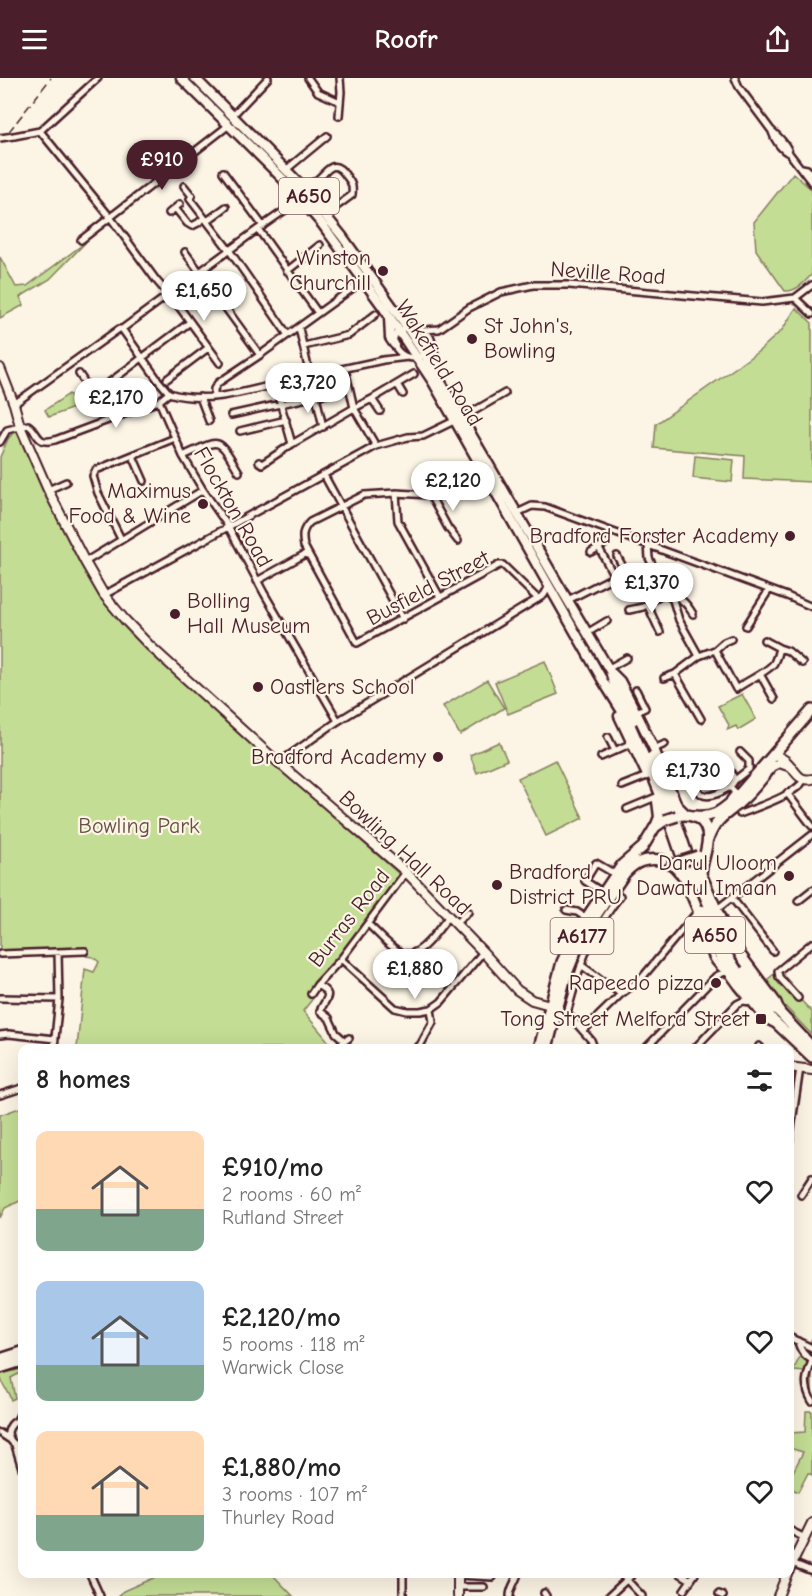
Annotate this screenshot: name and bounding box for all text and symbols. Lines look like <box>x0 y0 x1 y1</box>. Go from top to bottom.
icon: menu <box>18 23 51 56</box>
icon: share <box>761 23 794 56</box>
text: Roofr <box>374 24 438 55</box>
pin: £910 <box>126 140 198 191</box>
text: £910 <box>141 148 183 171</box>
road number: A650 <box>279 178 339 214</box>
place label: Winston Churchill <box>289 245 371 296</box>
street label: Neville Road <box>550 256 666 290</box>
marker: Winston Churchill <box>376 264 390 278</box>
pin: £1,650 <box>155 271 253 322</box>
text: £1,650 <box>175 279 233 302</box>
street label: Wakefield Road <box>390 295 488 431</box>
place label: St John's, Bowling <box>484 313 573 364</box>
marker: St John's, Bowling <box>465 332 479 346</box>
pin: £3,720 <box>259 363 357 414</box>
text: £3,720 <box>279 371 337 394</box>
pin: £2,170 <box>67 378 165 429</box>
text: £2,170 <box>88 386 144 409</box>
street label: Flockton Road <box>188 442 278 572</box>
pin: £2,120 <box>404 461 502 512</box>
text: £2,120 <box>425 469 481 492</box>
place label: Maximus Food & Wine <box>69 478 191 529</box>
marker: Maximus Food & Wine <box>196 497 210 511</box>
place label: Bradford Forster Academy <box>529 523 778 549</box>
marker: Bradford Forster Academy <box>783 529 797 543</box>
street label: Busfield Street <box>362 544 494 631</box>
pin: £1,370 <box>603 563 701 614</box>
text: £1,370 <box>624 571 680 594</box>
place label: Bolling Hall Museum <box>187 588 310 639</box>
marker: Bolling Hall Museum <box>168 607 182 621</box>
place label: Oastlers School <box>270 674 415 700</box>
marker: Oastlers School <box>251 680 265 694</box>
place label: Bradford Academy <box>251 744 426 770</box>
marker: Bradford Academy <box>431 750 445 764</box>
pin: £1,730 <box>644 751 742 802</box>
text: £1,730 <box>665 759 721 782</box>
street label: Bowling Hall Road <box>334 785 476 921</box>
park label: Bowling Park <box>78 813 200 839</box>
place label: Darul Uloom Dawatul Imaan <box>636 850 777 901</box>
place label: Bradford District PRU <box>509 859 622 910</box>
street label: Burras Road <box>303 864 395 972</box>
marker: Darul Uloom Dawatul Imaan <box>782 869 796 883</box>
marker: Bradford District PRU <box>490 878 504 892</box>
road number: A650 <box>685 917 745 953</box>
road number: A6177 <box>550 918 614 954</box>
pin: £1,880 <box>366 949 464 1000</box>
text: £1,880 <box>387 957 443 980</box>
place label: Rapeedo pizza <box>569 970 704 996</box>
marker: Rapeedo pizza <box>709 976 723 990</box>
place label: Tong Street Melford Street <box>500 1006 750 1032</box>
marker: Tong Street Melford Street <box>754 1012 768 1026</box>
icon: filters <box>743 1064 776 1097</box>
text: 8 homes <box>36 1065 130 1095</box>
text: £910/mo <box>222 1153 323 1183</box>
icon: home <box>84 1155 156 1227</box>
icon: heart <box>743 1175 776 1208</box>
text: 2 rooms · 60 m² <box>222 1183 361 1206</box>
text: Rutland Street <box>222 1206 343 1229</box>
text: £2,120/mo <box>222 1303 341 1333</box>
icon: home <box>84 1305 156 1377</box>
icon: heart <box>743 1325 776 1358</box>
text: 5 rooms · 118 m² <box>222 1333 364 1356</box>
text: Warwick Close <box>222 1356 344 1379</box>
text: £1,880/mo <box>222 1453 341 1483</box>
icon: home <box>84 1455 156 1527</box>
icon: heart <box>743 1475 776 1508</box>
text: 3 rooms · 107 m² <box>222 1483 367 1506</box>
text: Thurley Road <box>222 1506 335 1529</box>

